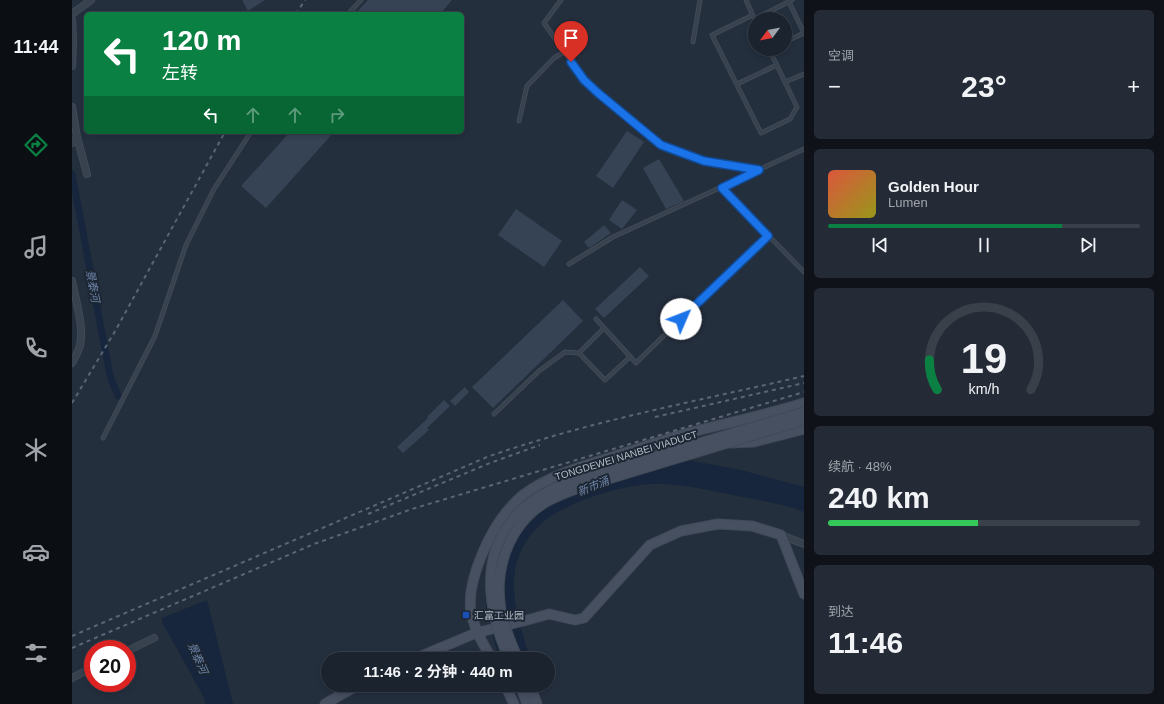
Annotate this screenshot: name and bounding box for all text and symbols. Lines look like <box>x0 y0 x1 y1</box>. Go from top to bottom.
north arrow <box>748 12 792 56</box>
map controls <box>748 12 792 56</box>
pin <box>554 21 588 62</box>
text: 120 m <box>162 25 241 56</box>
icon: arrive <box>560 27 582 49</box>
icon: left <box>96 28 148 80</box>
text: 11:44 <box>13 37 59 57</box>
text: 空调 <box>828 48 854 63</box>
text: 左转 <box>162 63 198 83</box>
text: 23° <box>961 70 1007 103</box>
text: − <box>828 74 841 99</box>
text: + <box>1127 74 1140 99</box>
icon: left <box>200 104 222 126</box>
icon: ahead <box>242 104 264 126</box>
icon: ahead <box>284 104 306 126</box>
icon: right <box>326 104 348 126</box>
icon: directions <box>22 131 50 159</box>
text: Golden Hour <box>888 178 979 195</box>
text: Lumen <box>888 195 928 210</box>
icon: music <box>22 233 50 261</box>
icon: previous <box>869 234 891 256</box>
icon: pause <box>973 234 995 256</box>
icon: next <box>1077 234 1099 256</box>
water label: 景泰河 <box>84 269 102 305</box>
position arrow <box>660 298 702 340</box>
icon: phone <box>22 334 50 362</box>
text: 19 <box>961 335 1007 382</box>
text: km/h <box>969 381 1000 397</box>
street label: TONGDEWEI NANBEI VIADUCT <box>554 429 699 482</box>
icon: climate <box>22 436 50 464</box>
text: 续航 · 48% <box>828 459 892 474</box>
water label: 新市涌 <box>575 474 612 498</box>
text: 240 km <box>828 481 930 514</box>
icon: car <box>22 538 50 566</box>
text: 到达 <box>828 604 854 619</box>
marker: 汇富工业园 <box>461 610 471 620</box>
place label: 汇富工业园 <box>474 610 524 621</box>
text: 11:46 <box>828 626 903 659</box>
icon: filters <box>22 639 50 667</box>
speed limit sign: 20 <box>84 640 136 692</box>
water label: 景泰河 <box>186 640 211 677</box>
text: 11:46 · 2 分钟 · 440 m <box>363 663 513 680</box>

